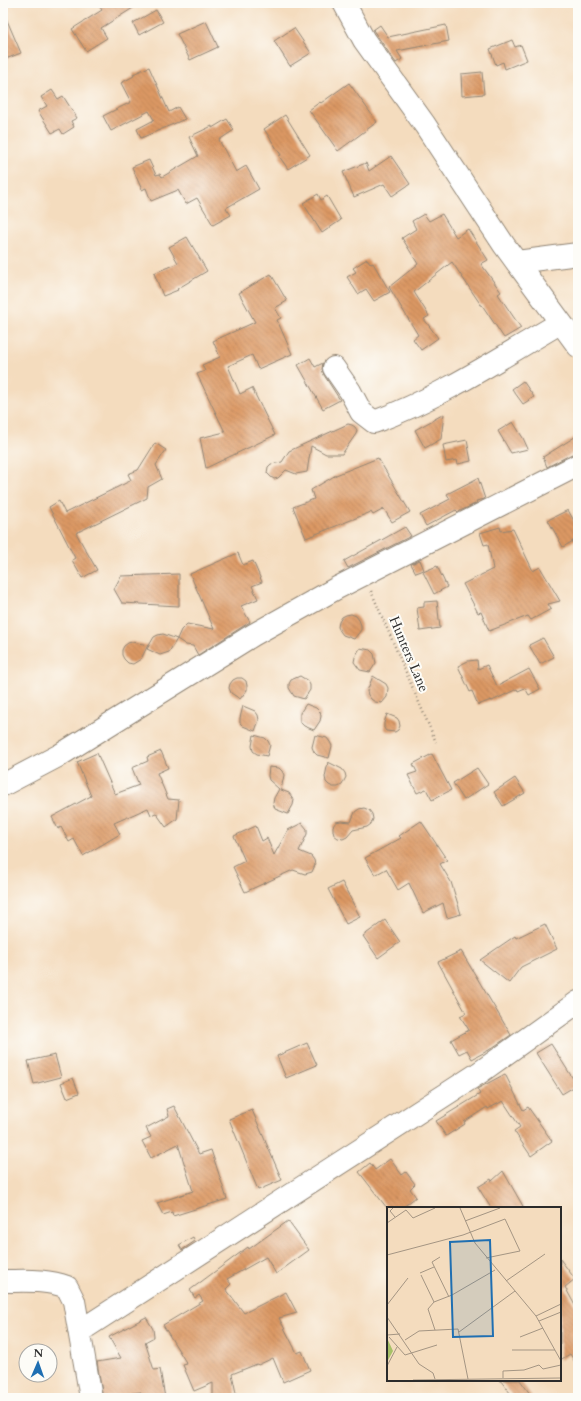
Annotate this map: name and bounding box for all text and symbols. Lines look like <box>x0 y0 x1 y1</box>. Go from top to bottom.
street label: Hunters Lane <box>385 613 433 695</box>
inset map <box>387 1207 561 1381</box>
north arrow <box>18 1343 58 1383</box>
text: N <box>33 1346 44 1361</box>

